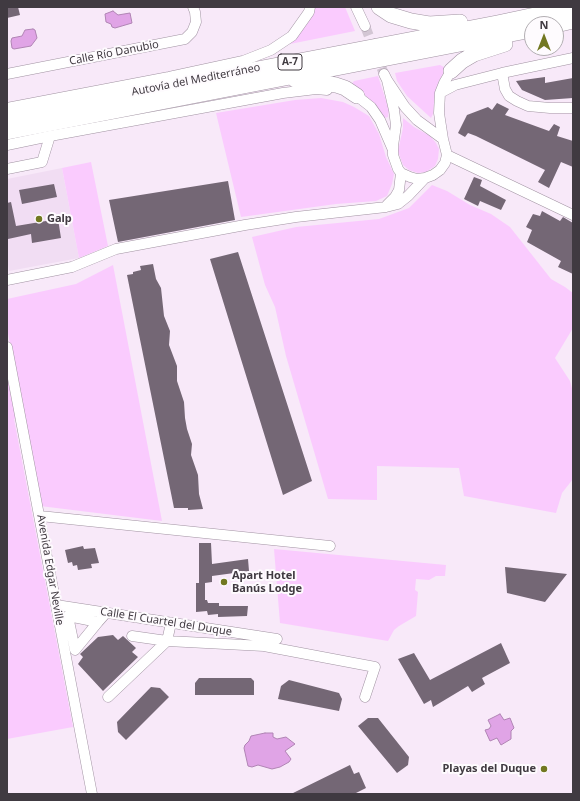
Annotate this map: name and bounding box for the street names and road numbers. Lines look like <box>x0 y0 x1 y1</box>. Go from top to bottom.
street label: Calle Río Danubio <box>68 38 160 68</box>
road number: A-7 <box>278 54 302 70</box>
street label: Autovía del Mediterráneo <box>130 61 262 99</box>
street label: Avenida Edgar Neville <box>34 514 66 626</box>
street label: Calle El Cuartel del Duque <box>99 605 233 639</box>

